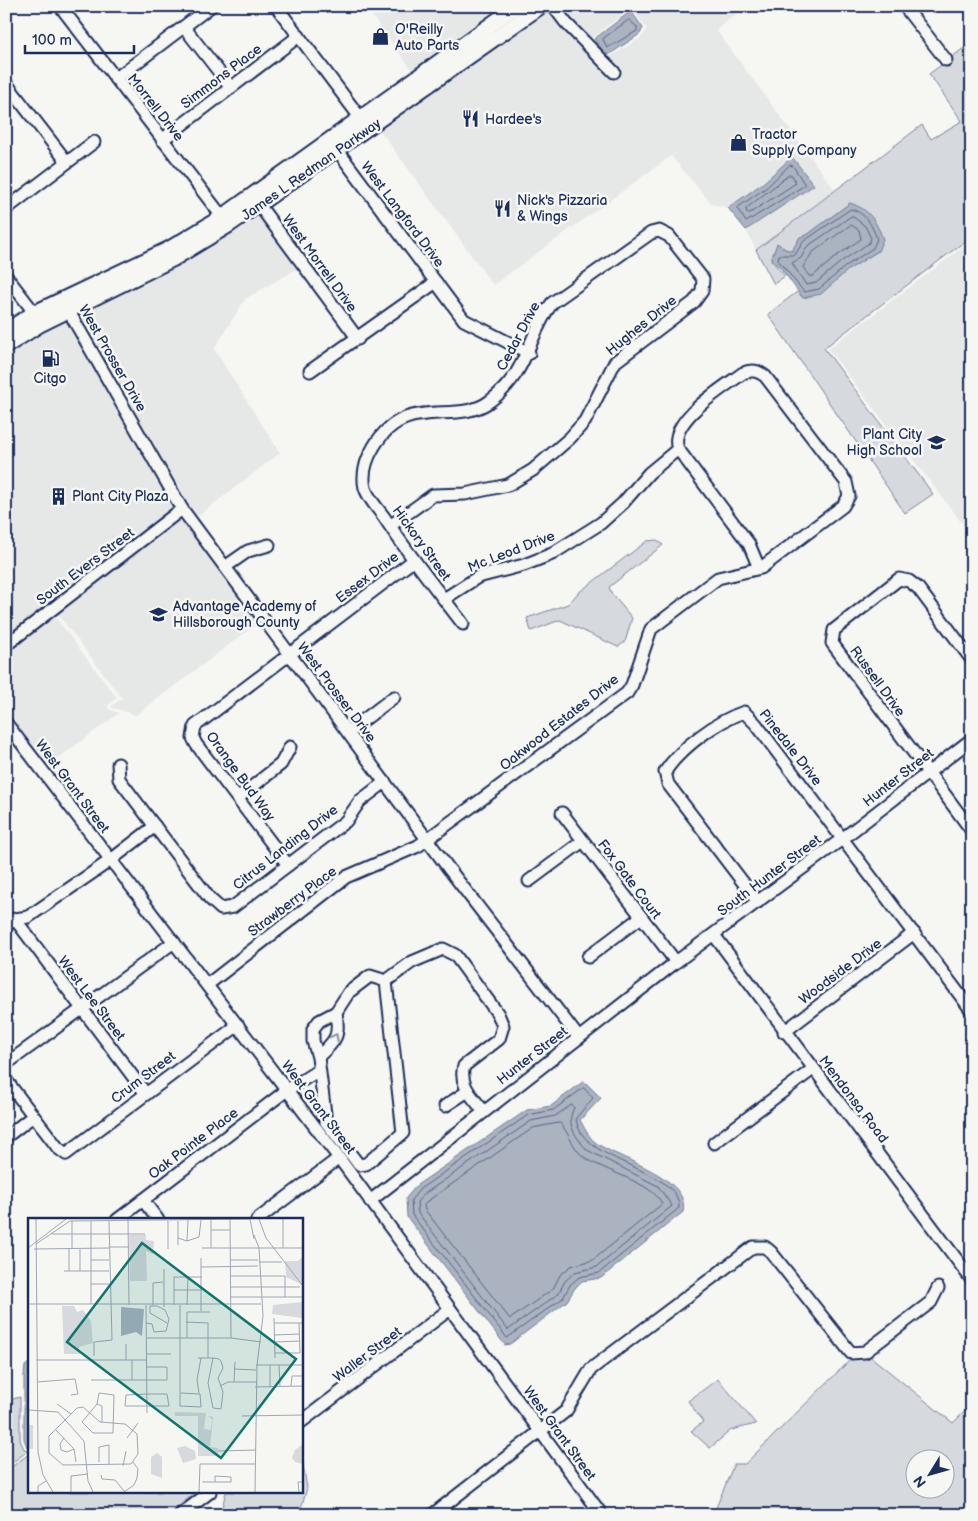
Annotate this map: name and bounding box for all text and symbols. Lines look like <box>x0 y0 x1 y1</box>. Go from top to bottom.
place label: O'Reilly Auto Parts <box>395 21 459 54</box>
scale bar <box>25 22 134 54</box>
shop icon: O'Reilly Auto Parts <box>371 27 391 47</box>
text: 100 m <box>32 31 72 50</box>
street label: Simmons Place <box>177 40 265 112</box>
street label: Morrell Drive <box>124 70 187 144</box>
restaurant icon: Hardee's <box>461 109 481 129</box>
place label: Hardee's <box>485 111 542 128</box>
street label: James L Redman Parkway <box>238 114 385 224</box>
place label: Tractor Supply Company <box>752 126 857 159</box>
shop icon: Tractor Supply Company <box>728 132 748 152</box>
street label: West Langford Drive <box>357 158 448 271</box>
place label: Nick's Pizzaria & Wings <box>517 192 608 225</box>
restaurant icon: Nick's Pizzaria & Wings <box>493 198 513 218</box>
street label: West Morrell Drive <box>279 211 361 315</box>
street label: Hughes Drive <box>603 292 680 359</box>
street label: Cedar Drive <box>493 299 544 374</box>
street label: West Prosser Drive <box>75 302 150 415</box>
fuel station icon: Citgo <box>40 348 60 368</box>
place label: Citgo <box>33 370 67 387</box>
place label: Plant City High School <box>846 426 923 459</box>
school or university icon: Plant City High School <box>926 432 946 452</box>
building icon: Plant City Plaza <box>48 486 68 506</box>
place label: Plant City Plaza <box>72 488 169 505</box>
street label: Hickory Street <box>389 502 455 585</box>
street label: South Evers Street <box>33 524 138 609</box>
street label: Mc Leod Drive <box>465 527 557 576</box>
street label: Essex Drive <box>332 548 402 607</box>
place label: Advantage Academy of Hillsborough County <box>173 598 317 631</box>
school or university icon: Advantage Academy of Hillsborough County <box>149 604 169 624</box>
street label: West Prosser Drive <box>293 639 380 746</box>
street label: Russell Drive <box>846 643 909 720</box>
street label: Oakwood Estates Drive <box>497 671 622 774</box>
street label: Pinedale Drive <box>756 706 826 789</box>
street label: Orange Bud Way <box>202 728 279 825</box>
street label: West Grant Street <box>32 736 114 837</box>
street label: Hunter Street <box>860 744 938 810</box>
street label: Citrus Landing Drive <box>229 801 341 894</box>
street label: South Hunter Street <box>714 831 825 920</box>
street label: Fox Gate Court <box>594 836 665 923</box>
street label: Strawberry Place <box>245 863 340 940</box>
street label: Woodside Drive <box>796 935 885 1008</box>
street label: West Lee Street <box>54 953 129 1044</box>
street label: Hunter Street <box>494 1022 572 1088</box>
one-way arrow <box>329 1033 339 1042</box>
street label: Crum Street <box>108 1047 179 1107</box>
street label: Mendonsa Road <box>815 1052 892 1146</box>
street label: West Grant Street <box>278 1057 360 1158</box>
street label: Oak Pointe Place <box>145 1104 241 1183</box>
inset map <box>28 1218 302 1494</box>
street label: Waller Street <box>330 1323 405 1386</box>
street label: West Grant Street <box>520 1383 600 1484</box>
north arrow <box>906 1448 956 1498</box>
text: N <box>910 1472 930 1491</box>

